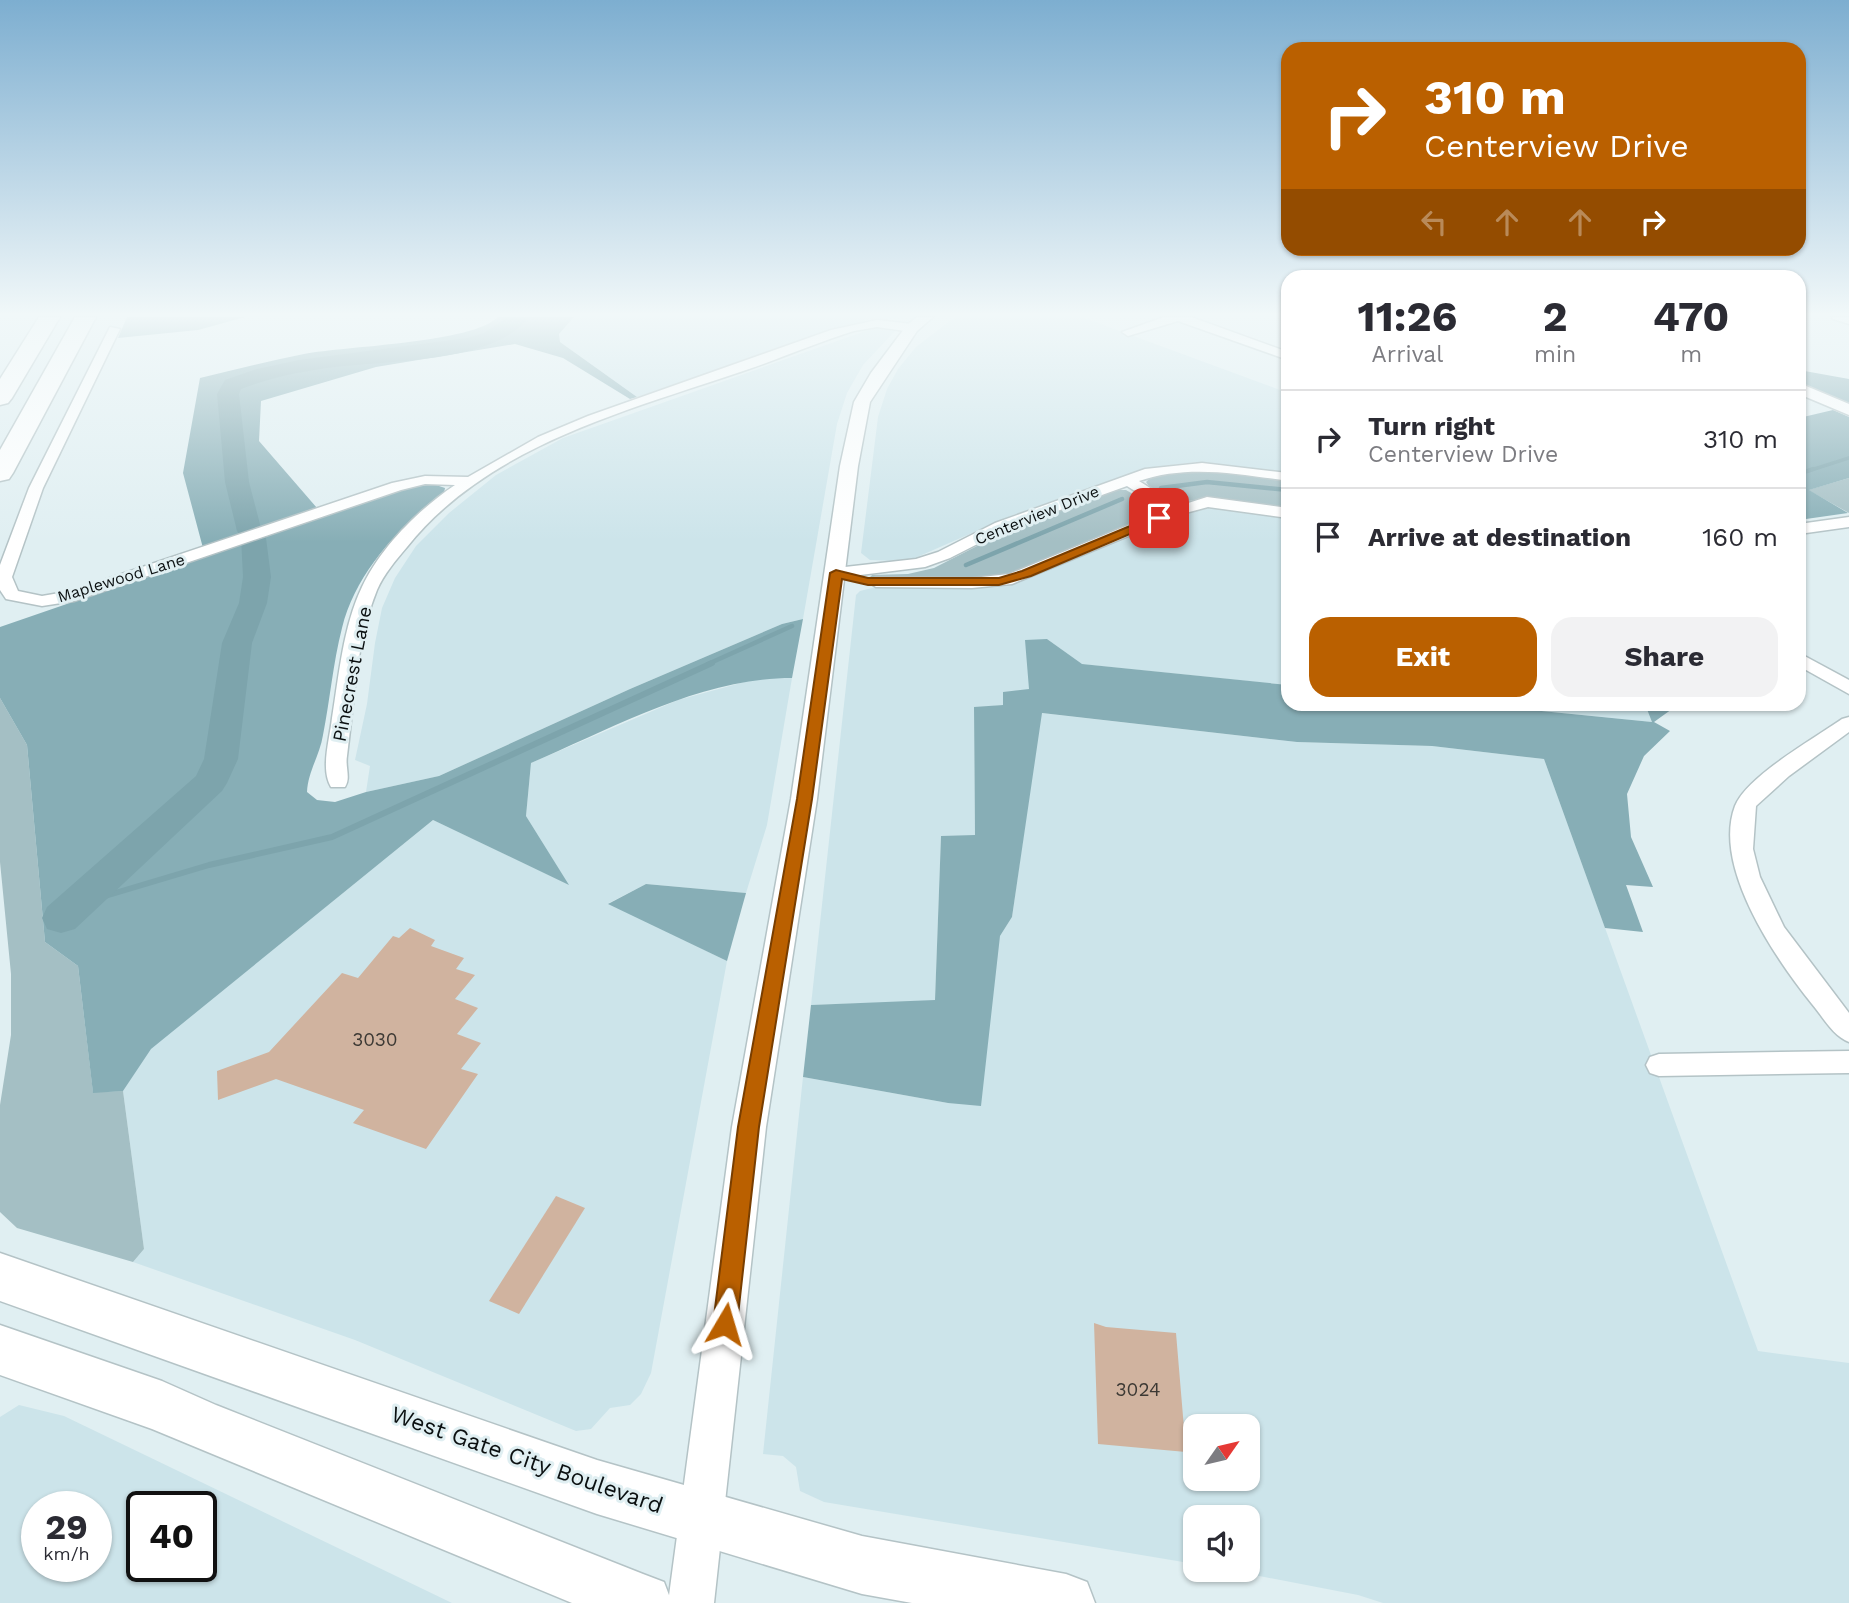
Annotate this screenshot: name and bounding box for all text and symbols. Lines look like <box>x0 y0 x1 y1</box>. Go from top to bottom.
text: 310 m <box>1424 68 1566 126</box>
icon: right <box>1309 70 1400 161</box>
text: Centerview Drive <box>1424 127 1689 165</box>
icon: left <box>1415 203 1453 241</box>
icon: ahead <box>1488 203 1526 241</box>
icon: ahead <box>1561 203 1599 241</box>
icon: right <box>1634 203 1672 241</box>
text: 11:26 <box>1358 292 1457 341</box>
text: 2 <box>1543 292 1568 341</box>
text: 470 <box>1653 292 1729 341</box>
text: Arrival <box>1372 341 1443 368</box>
text: min <box>1534 341 1576 368</box>
text: m <box>1680 341 1702 368</box>
text: Turn right <box>1368 411 1495 441</box>
icon: right <box>1309 420 1347 458</box>
text: 310 m <box>1703 424 1778 454</box>
text: Centerview Drive <box>1368 441 1558 468</box>
street label: Centerview Drive <box>972 481 1102 549</box>
pin <box>1129 488 1189 548</box>
icon: arrive <box>1140 499 1178 537</box>
icon: arrive <box>1309 518 1347 556</box>
text: Arrive at destination <box>1368 522 1631 552</box>
text: 160 m <box>1702 522 1778 552</box>
street label: Maplewood Lane <box>55 550 187 606</box>
street label: Pinecrest Lane <box>328 604 376 744</box>
button: Exit <box>1309 617 1537 697</box>
button: Share <box>1551 617 1778 697</box>
house number: 3030 <box>352 1028 398 1051</box>
position arrow <box>688 1287 762 1361</box>
house number: 3024 <box>1115 1378 1161 1401</box>
street label: West Gate City Boulevard <box>387 1401 667 1519</box>
north arrow <box>1183 1414 1260 1491</box>
map controls <box>1183 1414 1260 1582</box>
speed limit sign: 40 <box>126 1491 217 1582</box>
button: sound <box>1183 1505 1260 1582</box>
text: 29 <box>45 1506 88 1548</box>
text: km/h <box>43 1543 90 1564</box>

